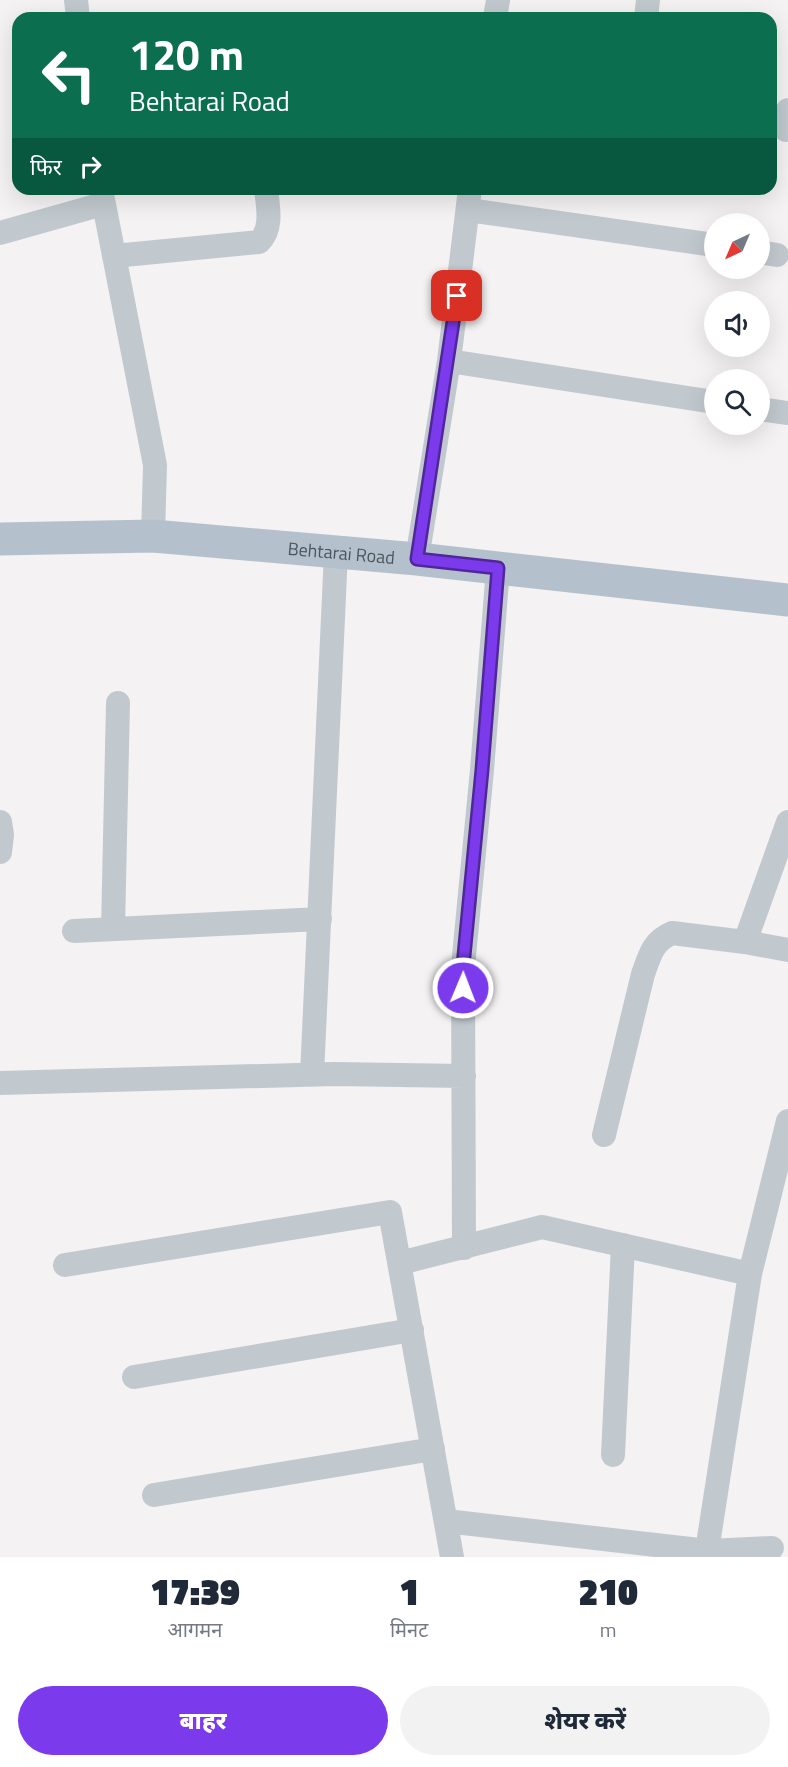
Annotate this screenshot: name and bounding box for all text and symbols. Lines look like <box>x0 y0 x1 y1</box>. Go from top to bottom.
text: 120 m <box>129 22 244 86</box>
icon: left <box>30 36 108 114</box>
text: Behtarai Road <box>129 80 290 121</box>
text: फिर <box>30 150 62 184</box>
icon: right <box>74 150 107 183</box>
north arrow <box>704 213 770 279</box>
map controls <box>704 213 770 435</box>
pin <box>431 270 482 321</box>
icon: arrive <box>440 279 473 312</box>
button: sound <box>704 291 770 357</box>
button: search <box>704 369 770 435</box>
street label: Behtarai Road <box>287 534 396 571</box>
position arrow <box>431 956 495 1020</box>
text: 17:39 <box>150 1564 240 1619</box>
text: 1 <box>399 1564 419 1619</box>
text: 210 <box>578 1564 638 1619</box>
text: आगमन <box>168 1614 222 1645</box>
text: मिनट <box>390 1614 428 1645</box>
text: m <box>600 1614 616 1645</box>
button: बाहर <box>18 1686 388 1755</box>
button: शेयर करें <box>400 1686 770 1755</box>

